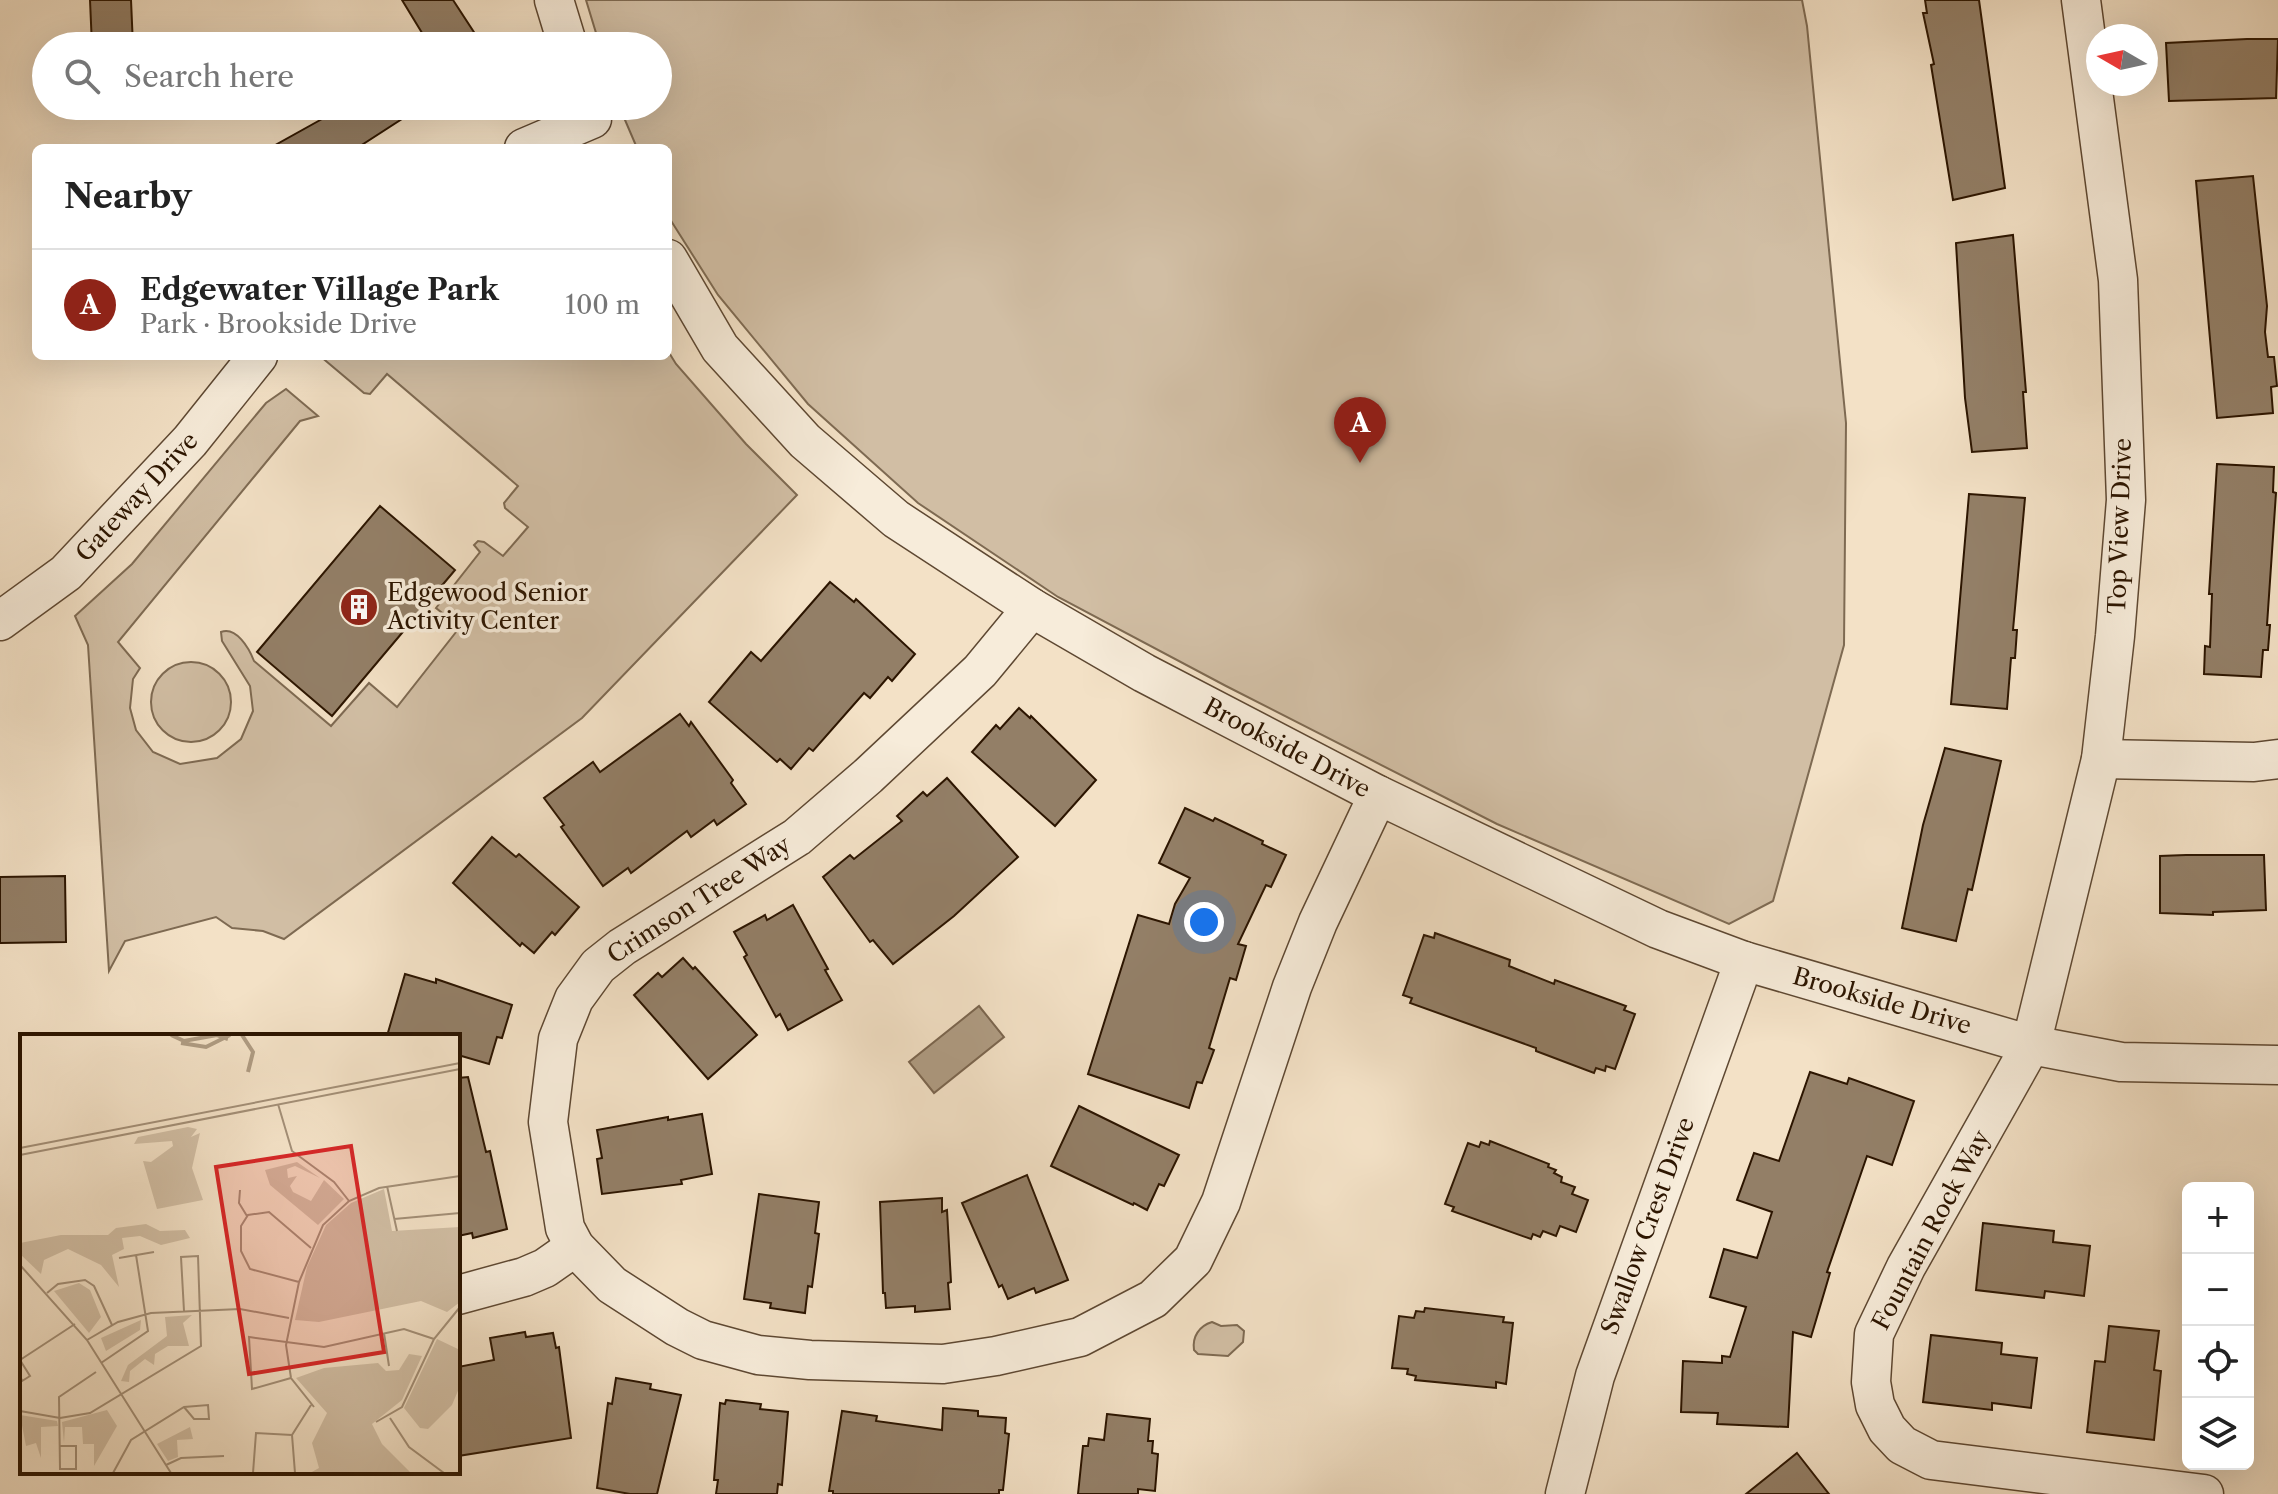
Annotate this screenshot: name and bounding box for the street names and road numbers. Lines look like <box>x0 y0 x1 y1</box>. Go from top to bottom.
street label: Gateway Drive <box>69 426 204 567</box>
street label: Top View Drive <box>2102 437 2137 615</box>
street label: Brookside Drive <box>1199 691 1375 804</box>
street label: Crimson Tree Way <box>602 829 796 970</box>
street label: Brookside Drive <box>1790 961 1975 1040</box>
street label: Swallow Crest Drive <box>1595 1113 1700 1338</box>
street label: Fountain Rock Way <box>1866 1124 1996 1335</box>

